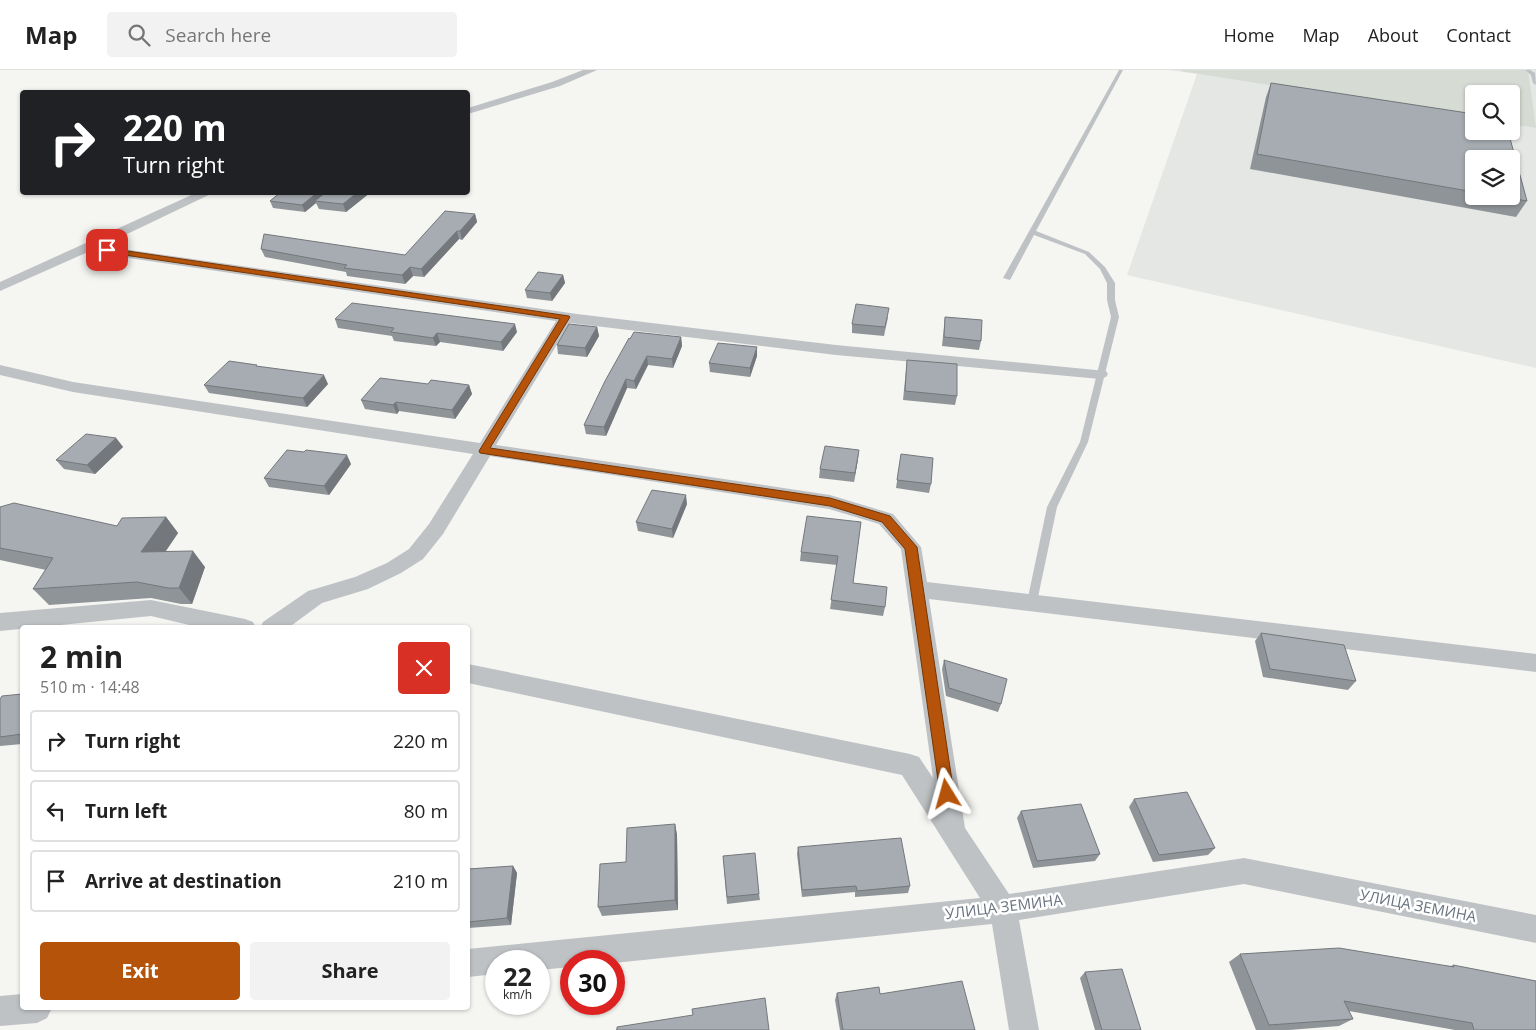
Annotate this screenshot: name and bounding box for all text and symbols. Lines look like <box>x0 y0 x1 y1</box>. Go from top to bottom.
search box <box>107 12 457 57</box>
text: Map <box>25 18 77 51</box>
icon: search <box>125 21 153 49</box>
text: Search here <box>165 22 271 48</box>
text: Home <box>1224 23 1274 47</box>
text: Map <box>1302 23 1340 47</box>
text: About <box>1368 23 1418 47</box>
text: Contact <box>1446 23 1511 47</box>
map controls <box>1465 85 1520 205</box>
button: search <box>1465 85 1520 140</box>
text: 220 m <box>123 104 227 151</box>
icon: right <box>40 110 105 175</box>
text: Turn right <box>123 149 225 179</box>
button: layers <box>1465 150 1520 205</box>
pin <box>86 229 128 271</box>
icon: arrive <box>93 236 121 264</box>
text: 2 min <box>40 636 123 677</box>
button: close <box>398 642 450 694</box>
text: 510 m · 14:48 <box>40 676 140 698</box>
icon: right <box>42 727 70 755</box>
text: Turn right <box>85 728 180 754</box>
text: 220 m <box>393 728 448 754</box>
position arrow <box>920 767 972 819</box>
icon: left <box>42 797 70 825</box>
text: Turn left <box>85 798 167 824</box>
text: 80 m <box>404 798 448 824</box>
icon: arrive <box>42 867 70 895</box>
text: Arrive at destination <box>85 868 282 894</box>
text: 210 m <box>393 868 448 894</box>
street label: УЛИЦА ЗЕМИНА <box>1358 884 1479 926</box>
street label: УЛИЦА ЗЕМИНА <box>944 889 1064 923</box>
button: Exit <box>40 942 240 1000</box>
button: Share <box>250 942 450 1000</box>
speed limit sign: 30 <box>560 950 625 1015</box>
text: 22 <box>503 959 532 993</box>
text: km/h <box>503 986 532 1003</box>

